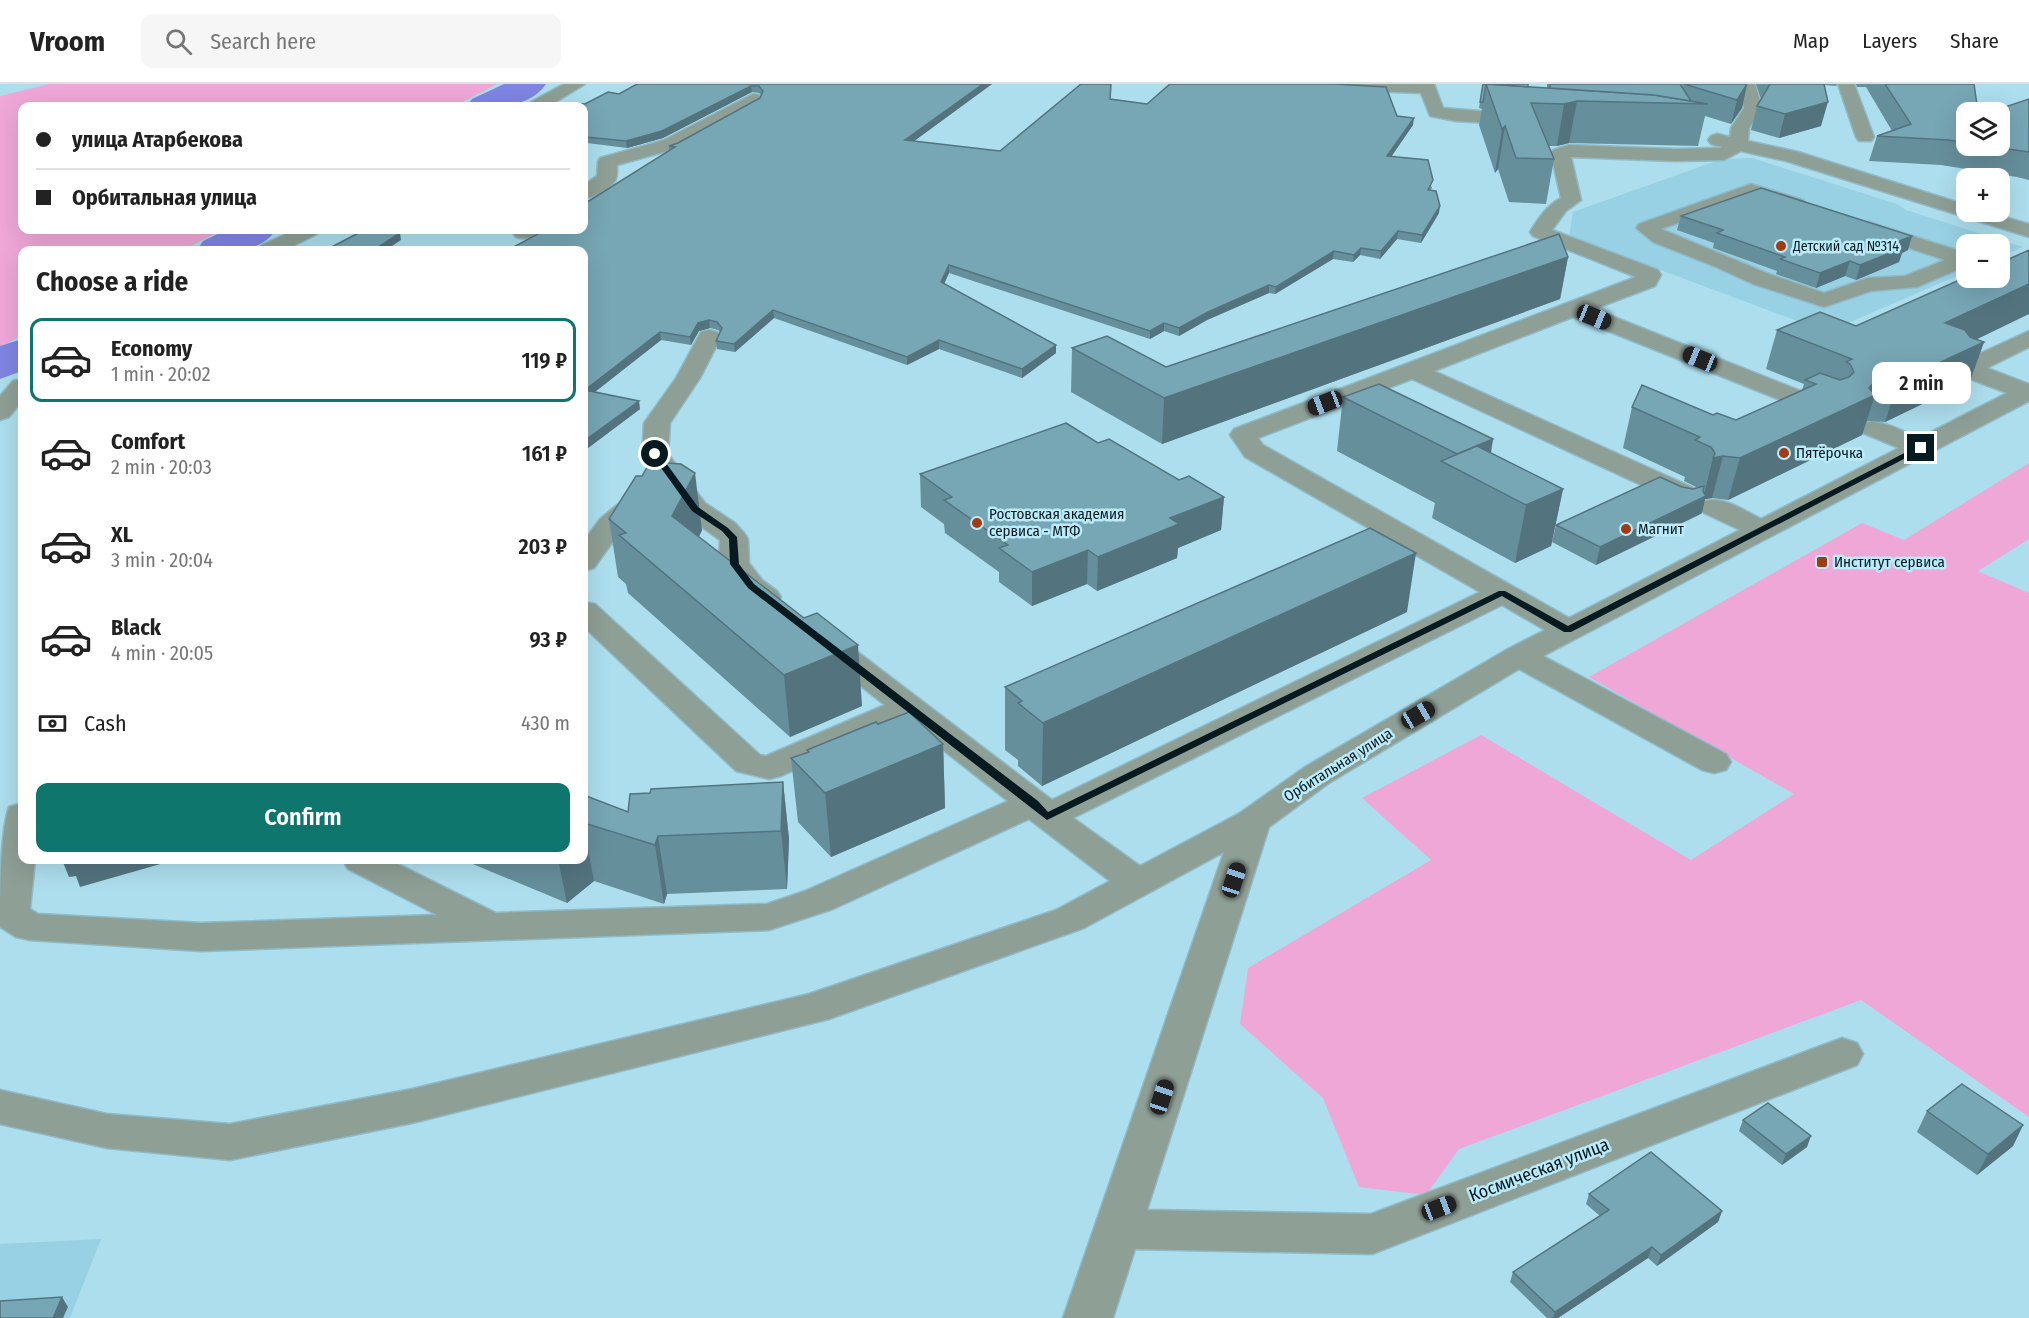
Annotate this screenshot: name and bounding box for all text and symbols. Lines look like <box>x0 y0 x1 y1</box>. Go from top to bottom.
search box <box>141 14 561 68</box>
text: Vroom <box>30 25 105 58</box>
icon: search <box>162 25 195 58</box>
text: Search here <box>210 28 316 55</box>
text: Map <box>1793 28 1829 54</box>
text: Layers <box>1862 28 1917 54</box>
text: Share <box>1950 28 1999 54</box>
map controls <box>1956 102 2010 288</box>
button: layers <box>1956 102 2010 156</box>
text: улица Атарбекова <box>72 126 243 153</box>
button: + <box>1956 168 2010 222</box>
text: Орбитальная улица <box>72 184 257 211</box>
button: − <box>1956 234 2010 288</box>
place label: Детский сад №314 <box>1792 238 1899 255</box>
marker: Детский сад №314 <box>1774 239 1788 253</box>
text: Choose a ride <box>36 266 188 298</box>
car <box>1574 302 1614 332</box>
icon: car <box>39 333 93 387</box>
text: Economy <box>111 335 192 362</box>
car <box>1680 344 1720 374</box>
text: 119 ₽ <box>521 347 567 374</box>
callout: 2 min <box>1872 361 1970 403</box>
text: 1 min · 20:02 <box>111 362 211 386</box>
text: 2 min <box>1899 371 1944 395</box>
car <box>1305 388 1345 418</box>
icon: car <box>39 426 93 480</box>
text: Comfort <box>111 428 185 455</box>
route end <box>1907 434 1934 461</box>
text: 161 ₽ <box>522 440 567 467</box>
route start <box>641 440 668 467</box>
place label: Пятёрочка <box>1796 444 1863 462</box>
marker: Пятёрочка <box>1777 446 1791 460</box>
text: 2 min · 20:03 <box>111 455 212 479</box>
place label: Ростовская академия сервиса - МТФ <box>989 505 1124 540</box>
marker: Ростовская академия сервиса - МТФ <box>970 516 984 530</box>
icon: car <box>39 519 93 573</box>
place label: Магнит <box>1638 520 1685 538</box>
text: XL <box>111 521 133 548</box>
marker: Магнит <box>1619 522 1633 536</box>
text: 203 ₽ <box>519 533 567 560</box>
text: 3 min · 20:04 <box>111 548 213 572</box>
place label: Институт сервиса <box>1834 553 1945 571</box>
marker: Институт сервиса <box>1815 555 1829 569</box>
icon: car <box>39 612 93 666</box>
text: Black <box>111 614 161 641</box>
text: 93 ₽ <box>530 626 567 653</box>
text: 4 min · 20:05 <box>111 641 213 665</box>
car <box>1398 698 1438 732</box>
icon: cash <box>36 707 69 740</box>
text: Cash <box>84 710 127 737</box>
text: 430 m <box>521 711 570 735</box>
street label: Орбитальная улица <box>1280 724 1396 806</box>
button: Confirm <box>36 783 570 852</box>
car <box>1220 860 1248 900</box>
car <box>1148 1077 1176 1117</box>
street label: Космическая улица <box>1466 1133 1612 1207</box>
car <box>1419 1193 1459 1223</box>

